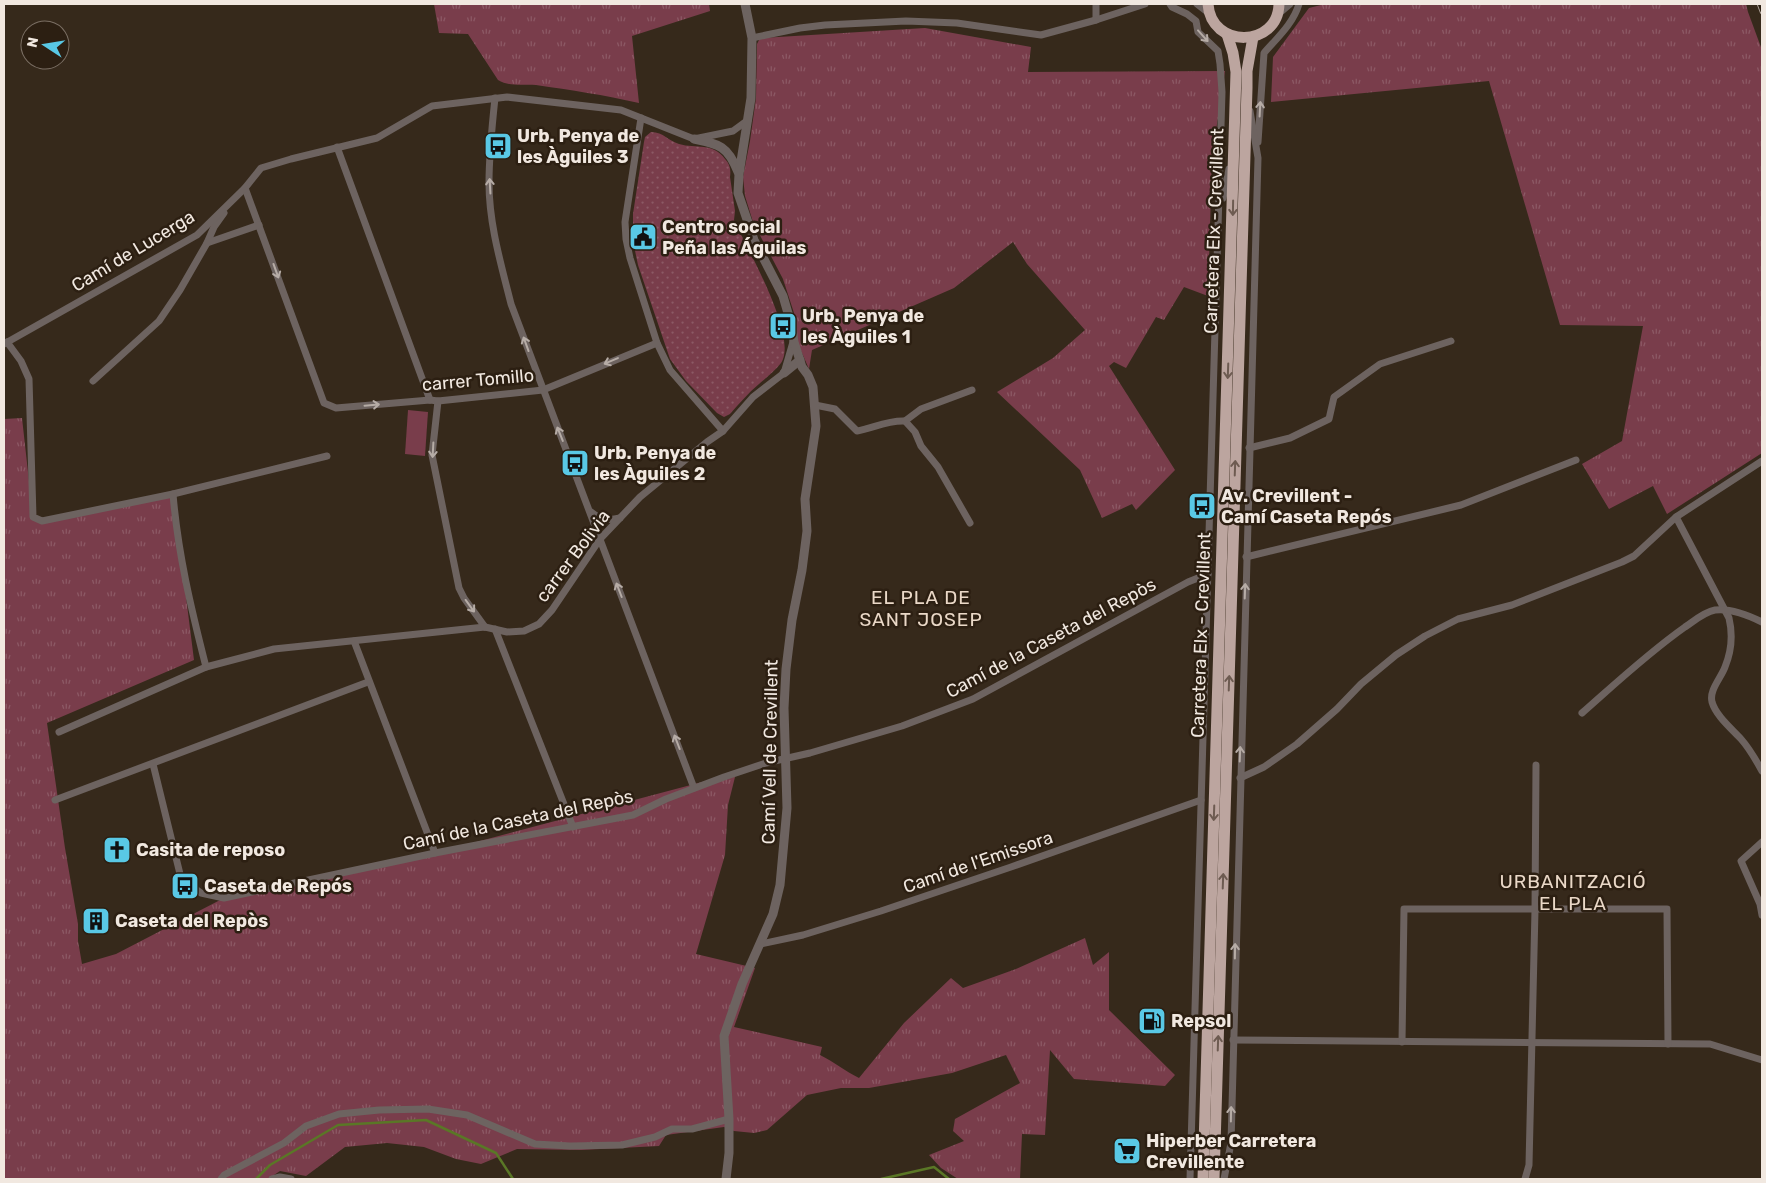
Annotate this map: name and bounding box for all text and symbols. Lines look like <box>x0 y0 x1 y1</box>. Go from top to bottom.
north arrow <box>20 20 70 70</box>
one-way arrow <box>1198 29 1209 42</box>
text: N <box>23 36 42 49</box>
one-way arrow <box>1255 101 1264 117</box>
place label: Urb. Penya de les Àguiles 3 <box>517 125 640 168</box>
street label: Carretera Elx - Crevillent <box>1199 128 1229 334</box>
bus stop icon: Urb. Penya de les Àguiles 3 <box>483 131 513 161</box>
one-way arrow <box>485 179 494 195</box>
one-way arrow <box>1228 200 1237 216</box>
street label: Camí de Lucerga <box>67 206 199 296</box>
place label: Centro social Peña las Águilas <box>662 216 806 259</box>
public building icon: Centro social Peña las Águilas <box>628 222 658 252</box>
one-way arrow <box>272 263 281 278</box>
place label: Urb. Penya de les Àguiles 1 <box>802 305 925 348</box>
bus stop icon: Urb. Penya de les Àguiles 1 <box>768 311 798 341</box>
one-way arrow <box>521 337 530 352</box>
one-way arrow <box>604 358 619 367</box>
one-way arrow <box>1223 362 1232 378</box>
street label: carrer Tomillo <box>421 364 535 396</box>
one-way arrow <box>363 400 379 410</box>
one-way arrow <box>555 427 565 442</box>
one-way arrow <box>428 441 437 457</box>
place label: Urb. Penya de les Àguiles 2 <box>594 442 717 485</box>
bus stop icon: Urb. Penya de les Àguiles 2 <box>560 448 590 478</box>
one-way arrow <box>1231 461 1240 477</box>
place label: Av. Crevillent - Camí Caseta Repós <box>1221 485 1392 528</box>
bus stop icon: Av. Crevillent - Camí Caseta Repós <box>1187 491 1217 521</box>
street label: carrer Bolivia <box>531 506 615 606</box>
street label: Carretera Elx - Crevillent <box>1186 532 1216 738</box>
street label: Camí de la Caseta del Repòs <box>942 573 1160 703</box>
one-way arrow <box>614 583 623 599</box>
one-way arrow <box>1240 583 1250 600</box>
district label: EL PLA DE SANT JOSEP <box>859 586 983 631</box>
one-way arrow <box>465 599 475 613</box>
street label: Camí Vell de Crevillent <box>757 659 783 845</box>
one-way arrow <box>1224 675 1234 692</box>
one-way arrow <box>672 735 681 751</box>
one-way arrow <box>1236 746 1245 762</box>
street label: Camí de la Caseta del Repòs <box>401 785 635 855</box>
one-way arrow <box>1209 805 1218 821</box>
street label: Camí de l'Emissora <box>900 826 1056 898</box>
church icon: Casita de reposo <box>102 835 132 865</box>
place label: Casita de reposo <box>136 839 285 861</box>
district label: URBANITZACIÓ EL PLA <box>1499 870 1647 915</box>
bus stop icon: Caseta de Repós <box>170 871 200 901</box>
one-way arrow <box>1218 873 1228 889</box>
place label: Caseta de Repós <box>204 875 352 897</box>
building icon: Caseta del Repòs <box>81 906 111 936</box>
place label: Caseta del Repòs <box>115 910 268 932</box>
one-way arrow <box>1230 943 1240 960</box>
fuel station icon: Repsol <box>1137 1006 1167 1036</box>
place label: Repsol <box>1171 1010 1231 1032</box>
one-way arrow <box>1214 1035 1223 1051</box>
one-way arrow <box>1226 1106 1236 1122</box>
place label: Hiperber Carretera Crevillente <box>1146 1130 1316 1173</box>
supermarket icon: Hiperber Carretera Crevillente <box>1112 1136 1142 1166</box>

